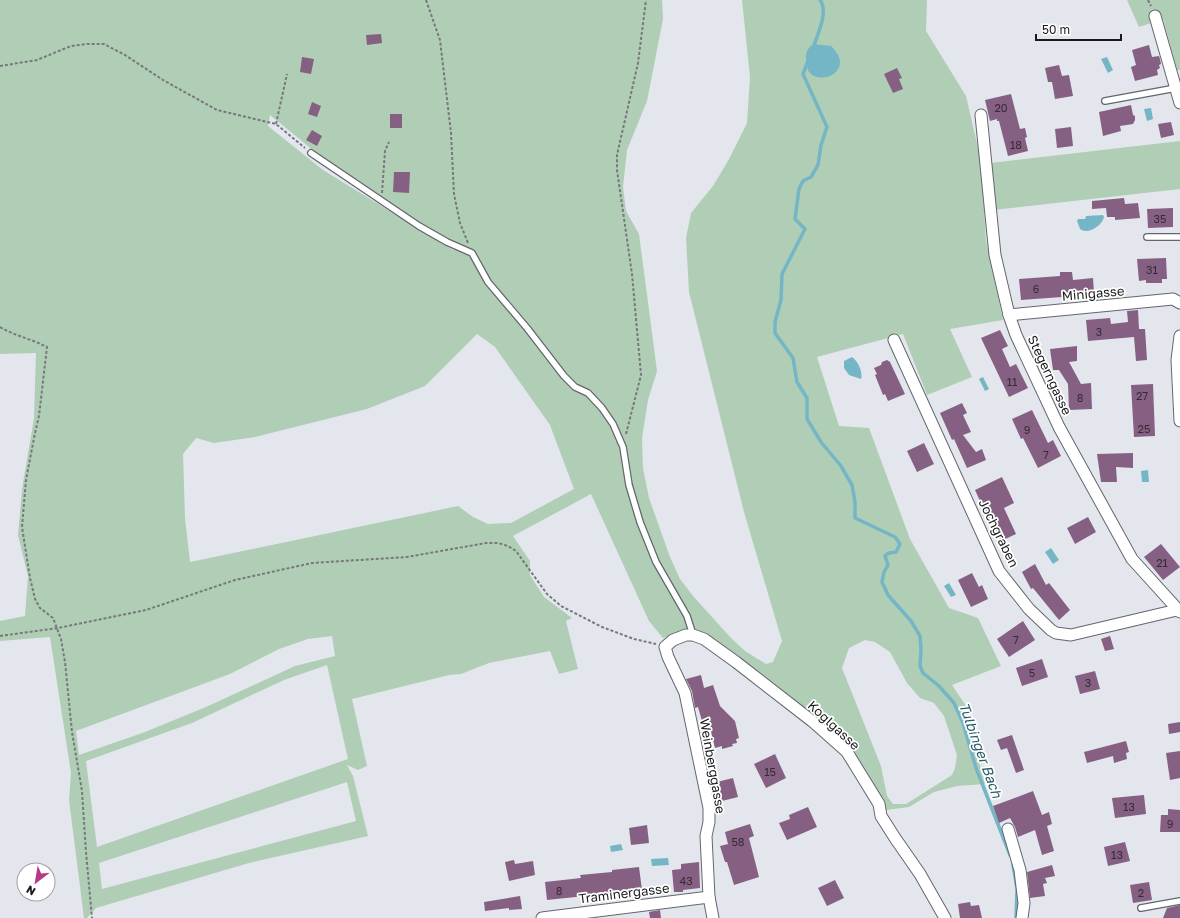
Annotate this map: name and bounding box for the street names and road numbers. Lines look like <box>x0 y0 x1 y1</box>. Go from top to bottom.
street label: Minigasse <box>1061 282 1125 304</box>
street label: Stegerngasse <box>1025 333 1075 417</box>
street label: Jochgraben <box>976 496 1022 570</box>
street label: Koglgasse <box>805 697 863 753</box>
street label: Weinberggasse <box>697 717 729 815</box>
street label: Traminergasse <box>578 879 670 907</box>

